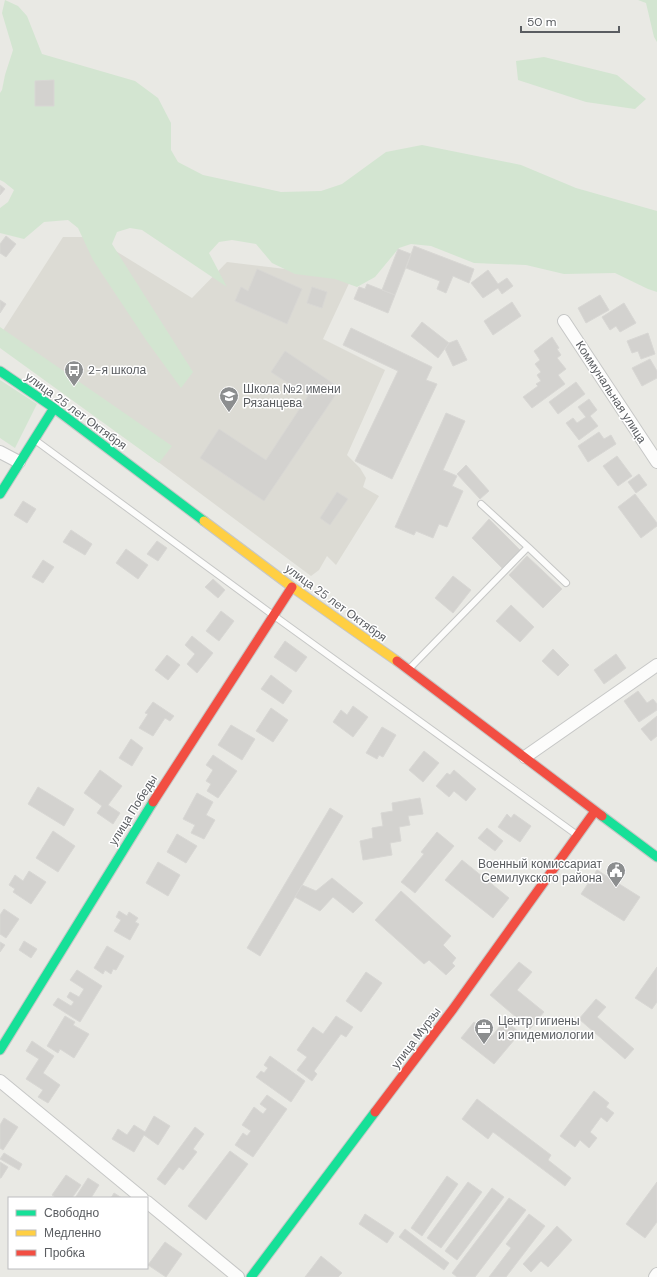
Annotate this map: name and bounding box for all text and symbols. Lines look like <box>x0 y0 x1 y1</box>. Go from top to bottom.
scale bar <box>521 8 619 34</box>
text: 50 m <box>527 14 556 30</box>
street label: Коммунальная улица <box>572 338 650 446</box>
bus stop icon: 2-я школа <box>63 359 85 387</box>
place label: 2-я школа <box>88 362 147 378</box>
street label: улица 25 лет Октября <box>22 369 130 453</box>
place label: Школа №2 имени Рязанцева <box>243 381 341 411</box>
school or university icon: Школа №2 имени Рязанцева <box>218 385 240 413</box>
street label: улица 25 лет Октября <box>282 561 390 645</box>
street label: улица Победы <box>105 772 161 848</box>
place label: Военный комиссариат Семилукского района <box>478 856 602 886</box>
public building icon: Военный комиссариат Семилукского района <box>605 860 627 888</box>
street label: улица Мурзы <box>388 1004 444 1072</box>
place label: Центр гигиены и эпидемиологии <box>498 1013 594 1043</box>
office icon: Центр гигиены и эпидемиологии <box>473 1017 495 1045</box>
legend <box>8 1197 148 1269</box>
text: Свободно <box>44 1205 99 1221</box>
text: Медленно <box>44 1225 101 1241</box>
text: Пробка <box>44 1245 85 1261</box>

